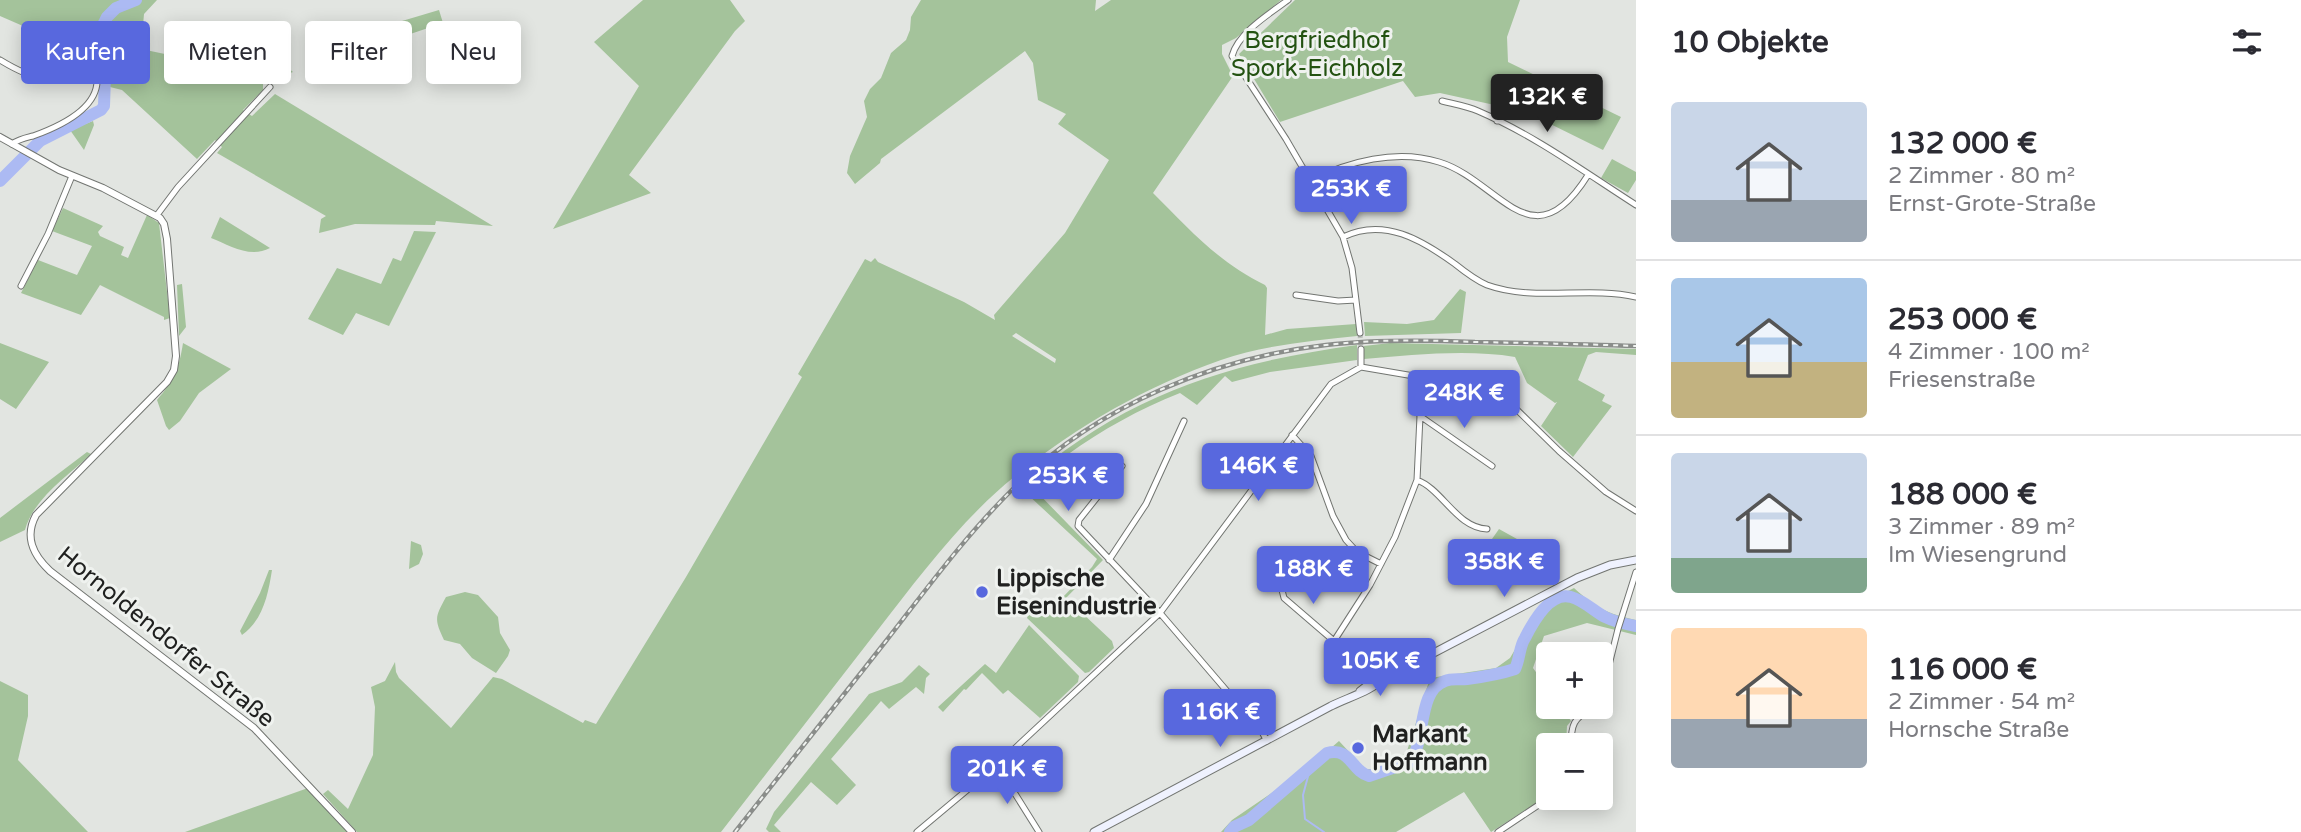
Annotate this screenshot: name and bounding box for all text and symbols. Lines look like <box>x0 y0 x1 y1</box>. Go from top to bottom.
chip: Kaufen <box>21 21 150 84</box>
chip: Mieten <box>164 21 291 84</box>
chip: Filter <box>305 21 412 84</box>
chip: Neu <box>426 21 521 84</box>
icon: filters <box>2228 23 2266 61</box>
text: 10 Objekte <box>1671 24 1829 61</box>
park label: Bergfriedhof Spork-Eichholz <box>1231 26 1403 83</box>
pin: 132K € <box>1490 74 1604 134</box>
text: 132K € <box>1507 83 1587 111</box>
text: 132 000 € <box>1888 125 2037 162</box>
icon: home <box>1727 130 1811 214</box>
text: 2 Zimmer · 80 m² <box>1888 162 2075 190</box>
pin: 253K € <box>1294 166 1408 226</box>
text: 253K € <box>1311 175 1391 203</box>
text: Ernst-Grote-Straße <box>1888 190 2096 218</box>
text: 253 000 € <box>1888 301 2037 338</box>
icon: home <box>1727 306 1811 390</box>
text: 4 Zimmer · 100 m² <box>1888 338 2090 366</box>
text: Friesenstraße <box>1888 366 2035 394</box>
pin: 248K € <box>1407 370 1521 430</box>
text: 248K € <box>1424 379 1504 407</box>
pin: 146K € <box>1201 444 1315 503</box>
text: 146K € <box>1218 452 1298 480</box>
pin: 253K € <box>1011 454 1125 513</box>
text: 253K € <box>1028 462 1108 490</box>
text: 188 000 € <box>1888 476 2037 513</box>
icon: home <box>1727 481 1811 565</box>
text: 3 Zimmer · 89 m² <box>1888 513 2075 541</box>
pin: 358K € <box>1447 540 1561 599</box>
street label: Hornoldendorfer Straße <box>52 541 280 733</box>
text: Im Wiesengrund <box>1888 541 2067 569</box>
pin: 188K € <box>1256 546 1370 606</box>
text: 358K € <box>1464 548 1544 576</box>
text: 188K € <box>1273 555 1353 583</box>
place label: Lippische Eisenindustrie <box>996 564 1157 621</box>
marker: Lippische Eisenindustrie <box>974 584 990 600</box>
pin: 105K € <box>1323 638 1437 698</box>
map controls <box>1536 642 1613 810</box>
button: + <box>1536 642 1613 719</box>
text: 105K € <box>1340 647 1420 675</box>
text: 116 000 € <box>1888 651 2037 688</box>
icon: home <box>1727 656 1811 740</box>
text: 2 Zimmer · 54 m² <box>1888 688 2075 716</box>
pin: 116K € <box>1163 690 1277 749</box>
text: 116K € <box>1180 698 1260 726</box>
text: Hornsche Straße <box>1888 716 2069 744</box>
place label: Markant Hoffmann <box>1372 720 1488 777</box>
button: − <box>1536 733 1613 810</box>
marker: Markant Hoffmann <box>1350 740 1366 756</box>
pin: 201K € <box>950 746 1064 806</box>
text: 201K € <box>967 755 1047 783</box>

